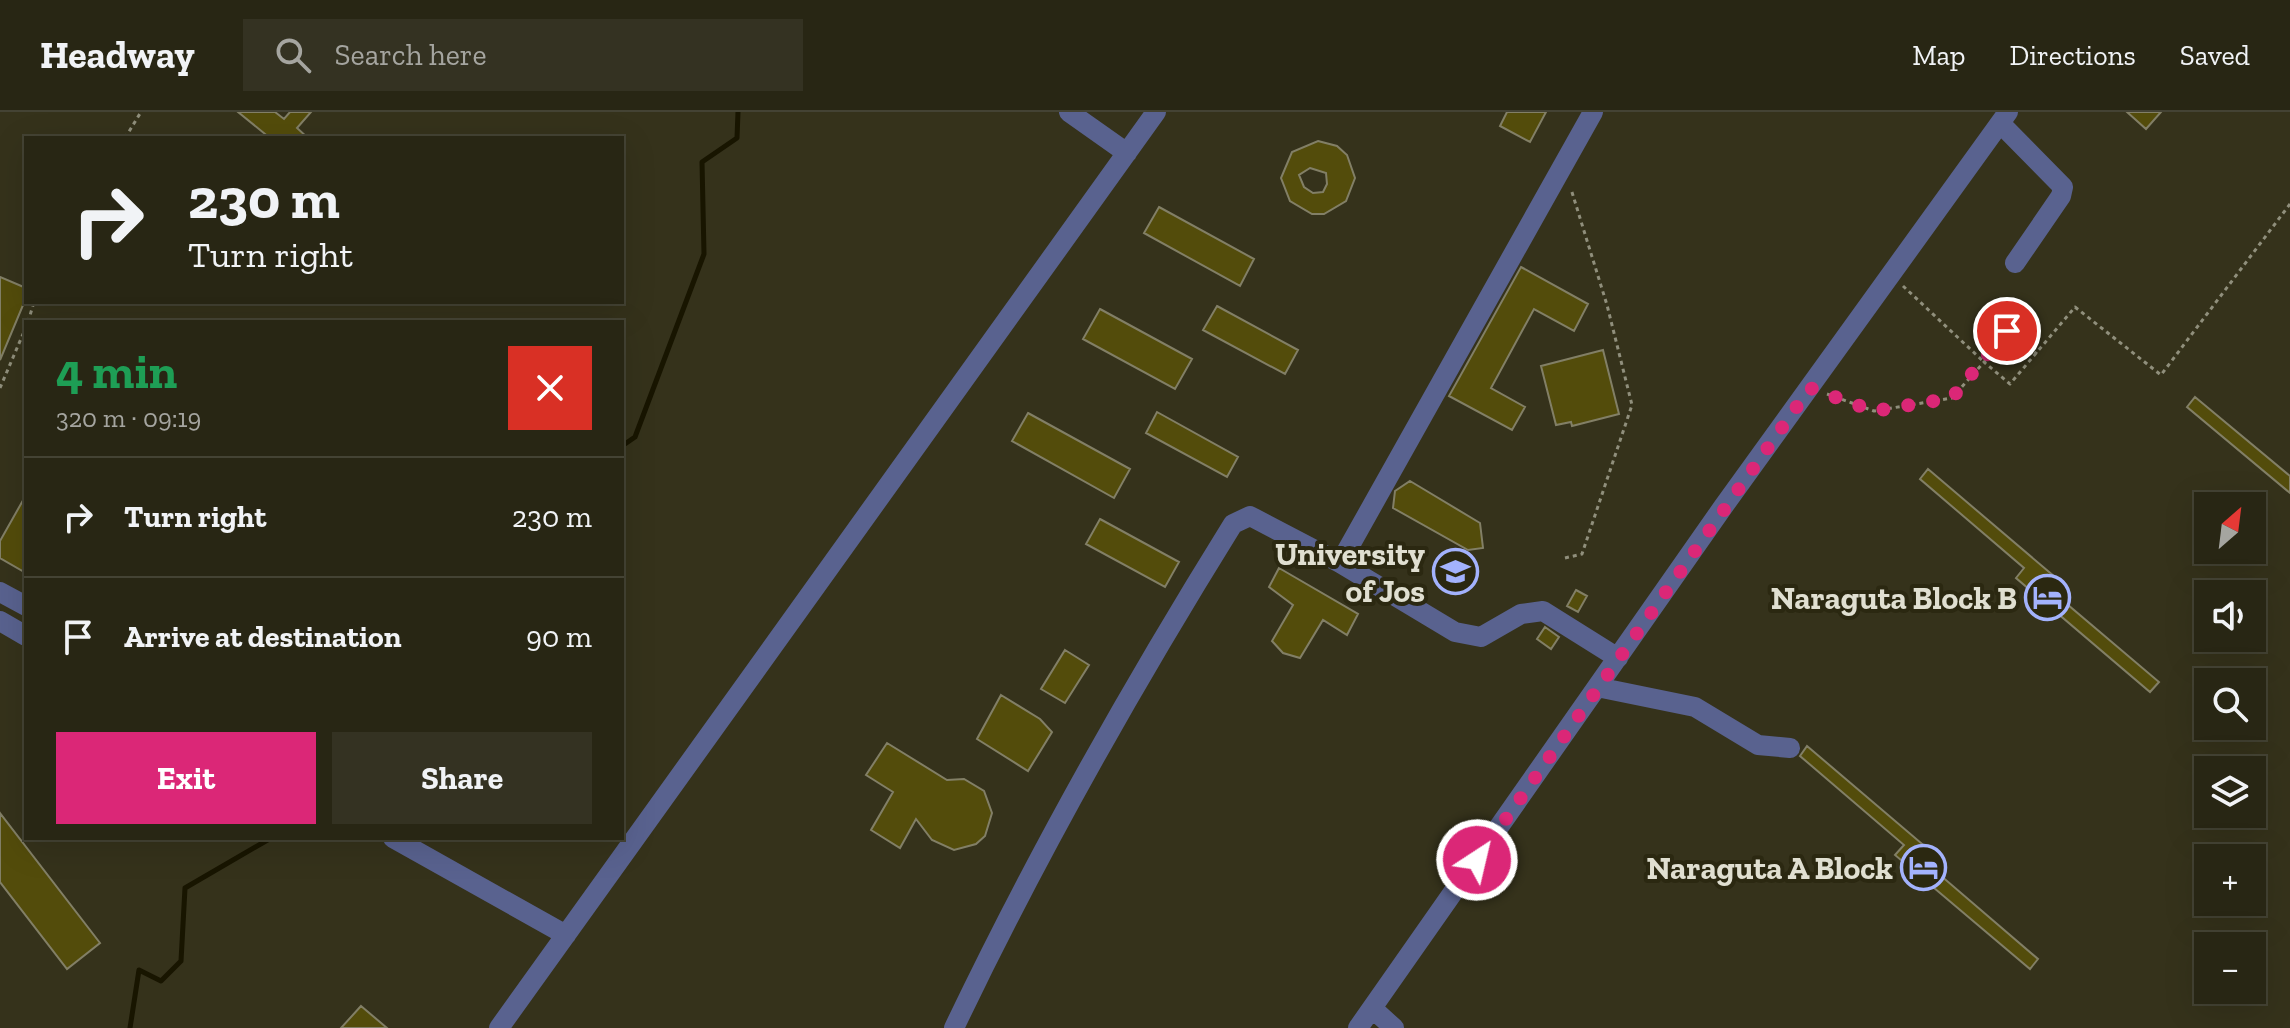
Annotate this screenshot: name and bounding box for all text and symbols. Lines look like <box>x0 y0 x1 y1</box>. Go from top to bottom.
search box <box>243 19 803 91</box>
text: Headway <box>40 32 195 78</box>
icon: search <box>271 33 315 77</box>
text: Search here <box>335 37 487 73</box>
text: Map <box>1912 39 1965 72</box>
text: Directions <box>2009 39 2136 72</box>
text: Saved <box>2180 39 2250 72</box>
text: 230 m <box>188 165 340 232</box>
icon: right <box>56 168 160 272</box>
text: Turn right <box>188 233 353 276</box>
pin <box>1973 297 2041 365</box>
icon: arrive <box>1985 309 2029 353</box>
text: 4 min <box>56 343 177 400</box>
button: close <box>508 346 592 430</box>
text: 320 m · 09:19 <box>56 402 201 434</box>
north arrow <box>2194 492 2266 564</box>
map controls <box>2194 492 2266 1004</box>
icon: right <box>56 495 100 539</box>
text: Turn right <box>124 499 266 535</box>
text: 230 m <box>512 499 592 535</box>
place label: University of Jos <box>1275 535 1425 610</box>
school or university icon: University of Jos <box>1432 548 1480 596</box>
hotel icon: Naraguta Block B <box>2024 574 2072 622</box>
place label: Naraguta Block B <box>1771 579 2017 617</box>
button: sound <box>2194 580 2266 652</box>
icon: arrive <box>56 615 100 659</box>
text: Arrive at destination <box>124 619 401 655</box>
text: 90 m <box>526 619 592 655</box>
button: search <box>2194 668 2266 740</box>
button: Exit <box>56 732 316 824</box>
button: Share <box>332 732 592 824</box>
button: layers <box>2194 756 2266 828</box>
position arrow <box>1435 818 1519 902</box>
hotel icon: Naraguta A Block <box>1900 844 1948 892</box>
button: + <box>2194 844 2266 916</box>
place label: Naraguta A Block <box>1647 849 1893 887</box>
button: − <box>2194 932 2266 1004</box>

